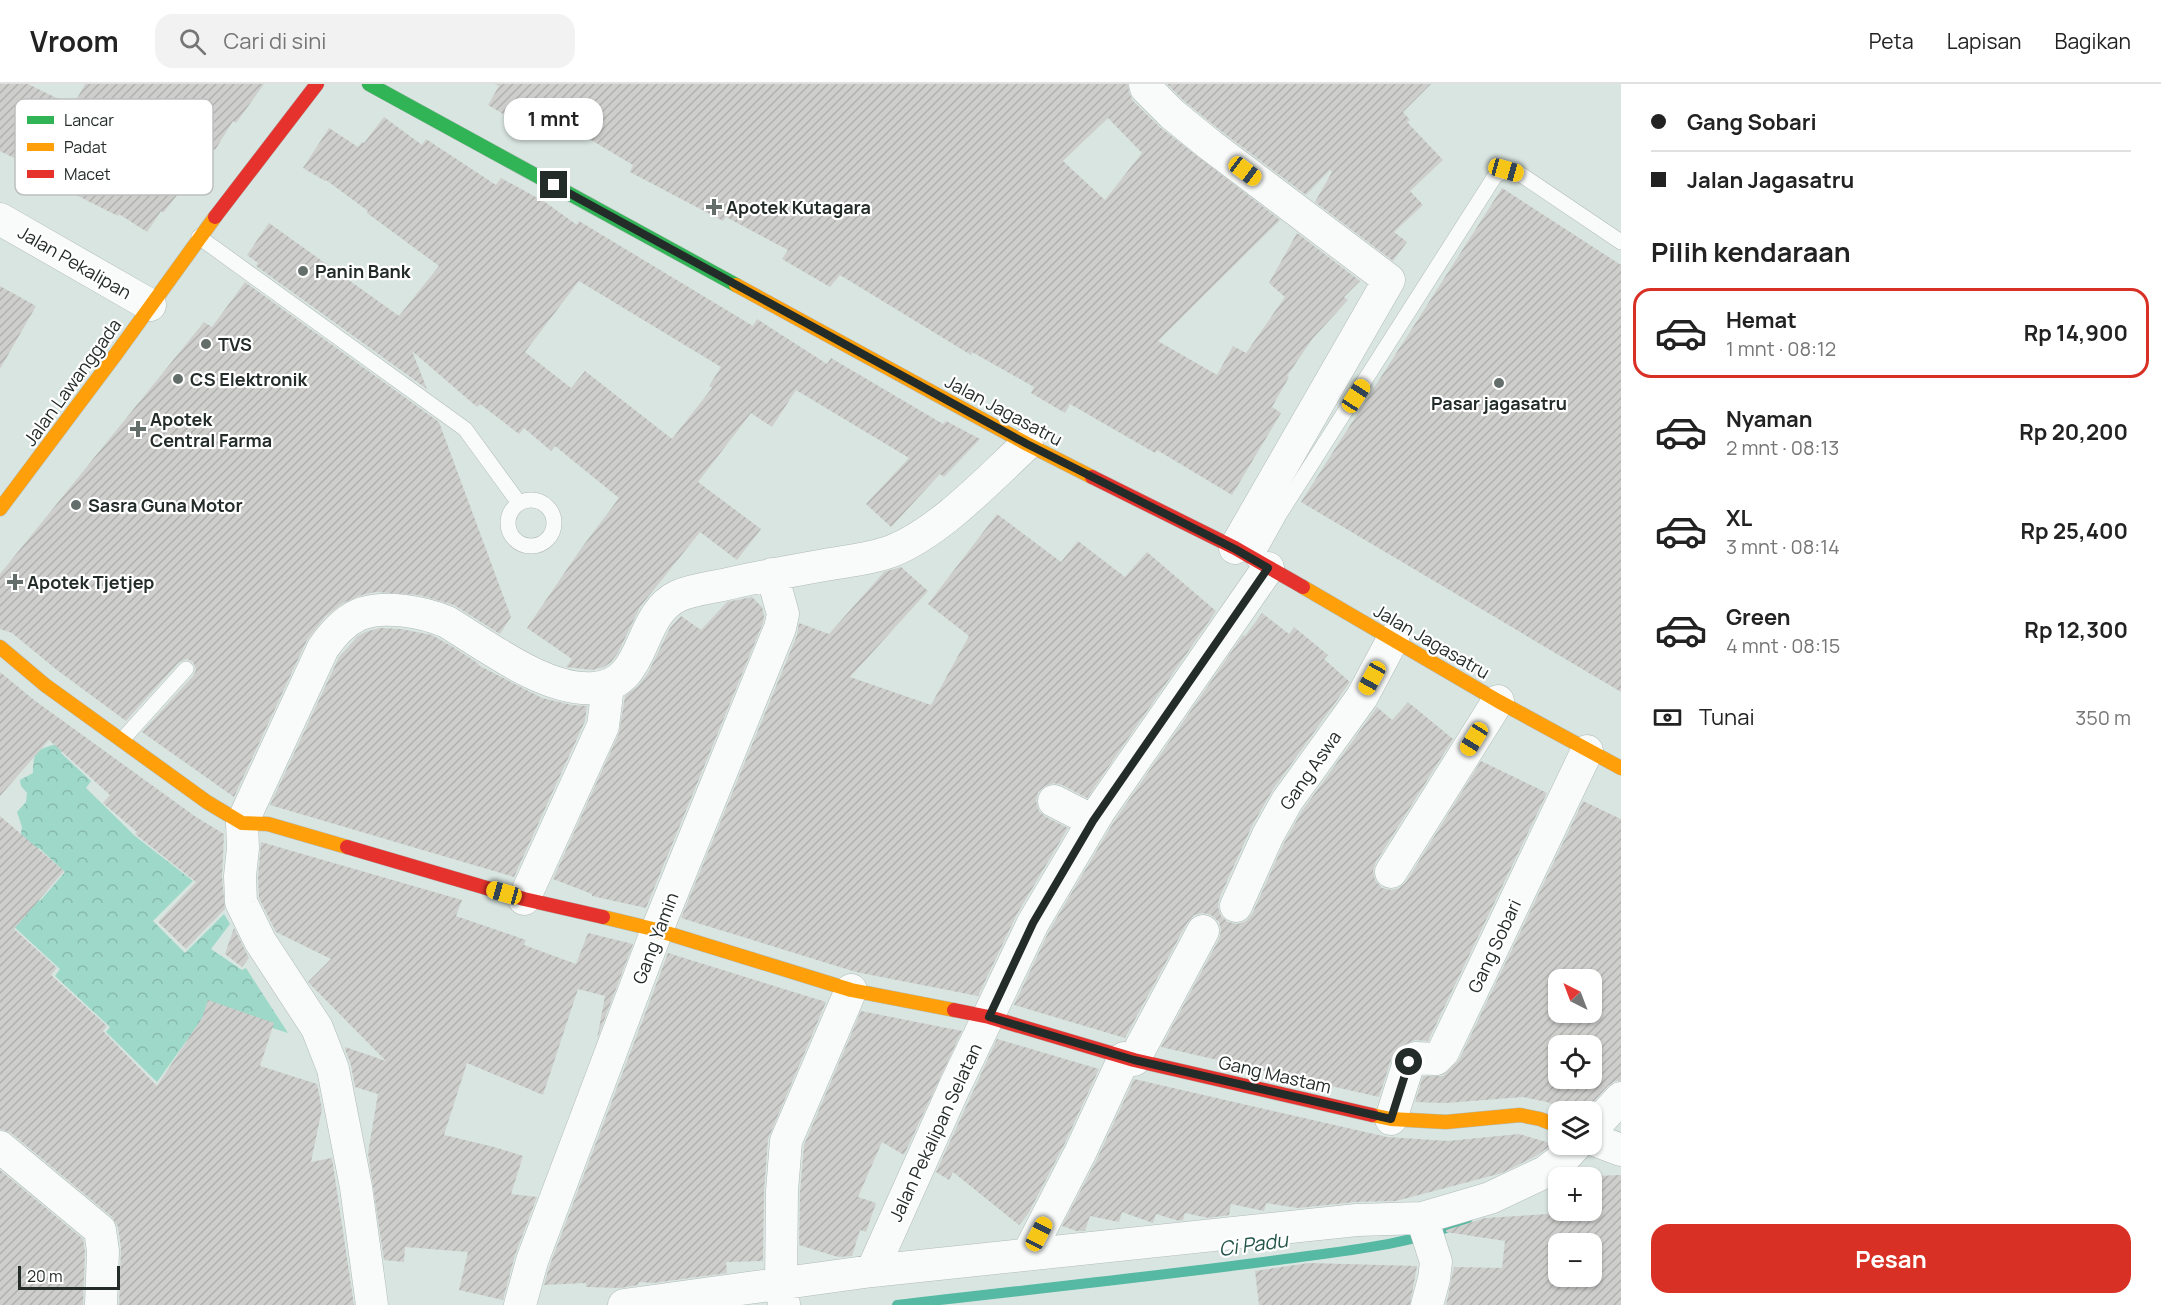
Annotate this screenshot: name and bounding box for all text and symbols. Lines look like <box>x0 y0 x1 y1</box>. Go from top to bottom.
search box <box>155 14 575 68</box>
text: Vroom <box>30 22 119 60</box>
icon: search <box>176 25 209 58</box>
text: Cari di sini <box>224 26 327 56</box>
text: Peta <box>1869 27 1914 55</box>
text: Lapisan <box>1947 27 2022 55</box>
text: Bagikan <box>2055 27 2131 55</box>
callout: 1 mnt <box>504 98 604 140</box>
legend <box>15 99 213 195</box>
text: 1 mnt <box>528 105 579 132</box>
text: Gang Sobari <box>1687 107 1817 137</box>
text: Lancar <box>64 109 114 131</box>
text: Padat <box>64 136 107 158</box>
car <box>1225 153 1265 189</box>
car <box>1486 156 1526 184</box>
text: Macet <box>64 163 111 185</box>
text: Jalan Jagasatru <box>1687 165 1854 195</box>
route end <box>540 171 567 198</box>
place label: Apotek Kutagara <box>726 195 871 219</box>
marker: Apotek Kutagara <box>707 200 721 214</box>
street label: Jalan Pekalipan <box>14 220 136 304</box>
text: Pilih kendaraan <box>1651 233 1851 270</box>
place label: Panin Bank <box>315 259 412 283</box>
marker: Panin Bank <box>296 264 310 278</box>
text: Hemat <box>1726 305 1797 335</box>
icon: car <box>1654 306 1708 360</box>
street label: Jalan Lawanggada <box>18 314 126 450</box>
text: Rp 14,900 <box>2024 318 2128 348</box>
place label: TVS <box>218 332 252 356</box>
text: 1 mnt · 08:12 <box>1726 335 1836 362</box>
marker: TVS <box>199 337 213 351</box>
place label: CS Elektronik <box>190 367 309 391</box>
street label: Jalan Jagasatru <box>941 369 1067 451</box>
marker: CS Elektronik <box>171 372 185 386</box>
car <box>1339 376 1373 416</box>
marker: Pasar jagasatru <box>1492 376 1506 390</box>
place label: Pasar jagasatru <box>1431 391 1567 415</box>
text: Nyaman <box>1726 404 1813 434</box>
icon: car <box>1654 405 1708 459</box>
place label: Apotek Central Farma <box>150 407 272 452</box>
text: Rp 20,200 <box>2019 417 2128 447</box>
marker: Apotek Central Farma <box>131 422 145 436</box>
text: 2 mnt · 08:13 <box>1726 434 1839 461</box>
place label: Sasra Guna Motor <box>88 493 243 517</box>
marker: Sasra Guna Motor <box>69 498 83 512</box>
text: XL <box>1726 503 1752 533</box>
icon: car <box>1654 504 1708 558</box>
text: Rp 25,400 <box>2021 516 2128 546</box>
text: 3 mnt · 08:14 <box>1726 533 1840 560</box>
place label: Apotek Tjetjep <box>27 570 154 594</box>
marker: Apotek Tjetjep <box>8 575 22 589</box>
street label: Jalan Jagasatru <box>1370 598 1494 684</box>
text: Green <box>1726 602 1791 632</box>
icon: car <box>1654 603 1708 657</box>
text: Rp 12,300 <box>2024 615 2128 645</box>
text: 4 mnt · 08:15 <box>1726 632 1840 659</box>
car <box>1355 658 1389 698</box>
icon: cash <box>1651 701 1684 734</box>
text: Tunai <box>1699 702 1755 732</box>
text: 350 m <box>2075 704 2131 731</box>
car <box>1457 719 1491 759</box>
street label: Gang Aswa <box>1274 726 1346 814</box>
car <box>484 879 524 907</box>
street label: Gang Yamin <box>627 889 683 987</box>
street label: Gang Sobari <box>1462 895 1526 997</box>
north arrow <box>1548 969 1602 1023</box>
map controls <box>1548 969 1602 1287</box>
button: locate <box>1548 1035 1602 1089</box>
street label: Jalan Pekalipan Selatan <box>883 1039 987 1225</box>
route start <box>1395 1048 1422 1075</box>
street label: Gang Mastam <box>1216 1049 1334 1099</box>
button: layers <box>1548 1101 1602 1155</box>
button: + <box>1548 1167 1602 1221</box>
car <box>1023 1214 1055 1254</box>
button: Pesan <box>1651 1224 2131 1293</box>
water label: Ci Padu <box>1217 1226 1291 1262</box>
button: − <box>1548 1233 1602 1287</box>
scale bar <box>18 1263 120 1290</box>
text: 20 m <box>27 1265 63 1287</box>

